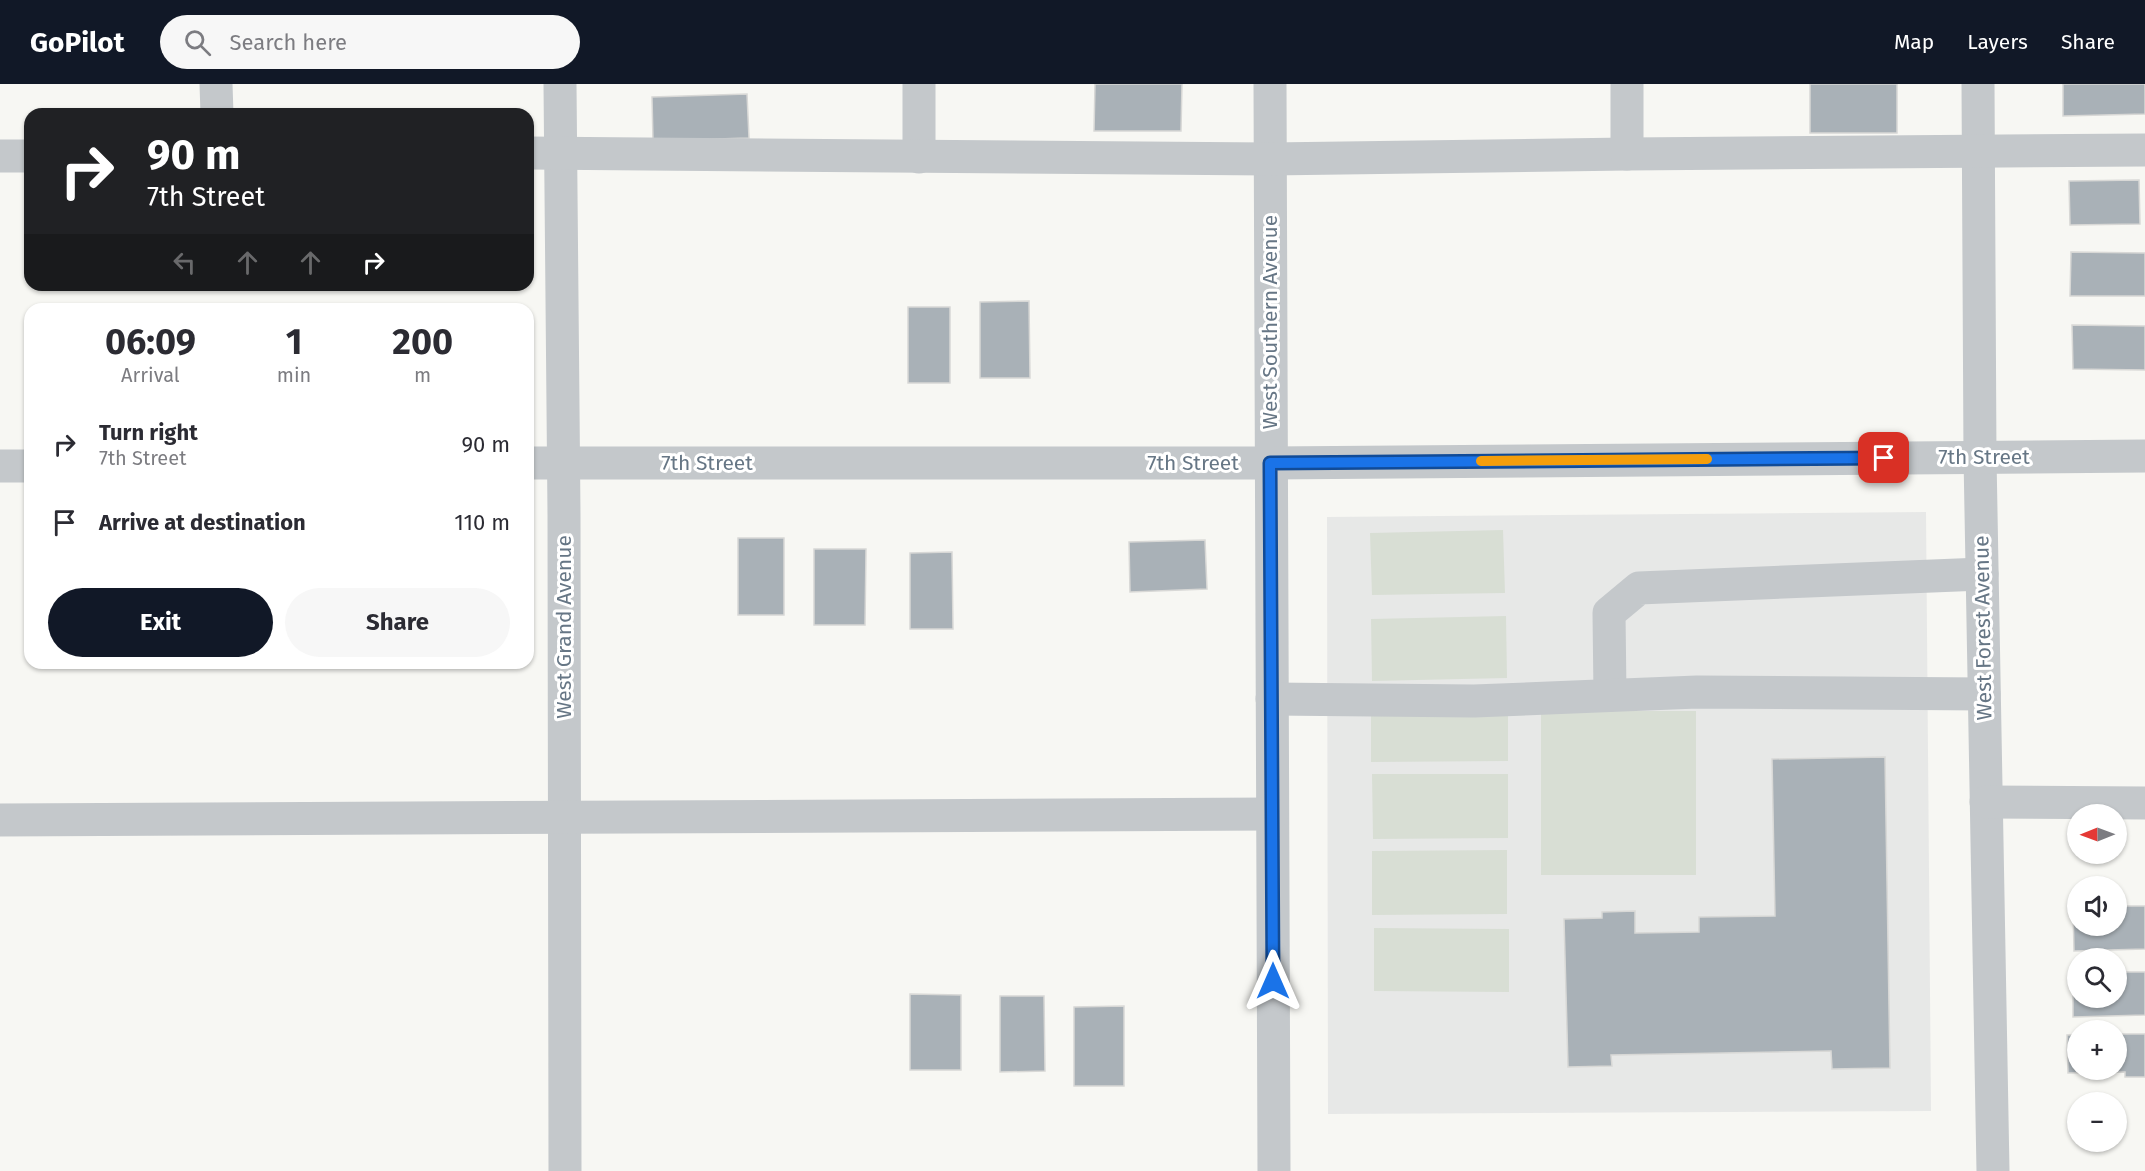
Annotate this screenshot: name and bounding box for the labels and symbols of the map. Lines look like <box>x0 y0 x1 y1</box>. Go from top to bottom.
street label: West Southern Avenue <box>1257 215 1283 429</box>
pin <box>1858 432 1909 483</box>
street label: 7th Street <box>1938 444 2030 470</box>
street label: 7th Street <box>661 450 753 476</box>
street label: 7th Street <box>1147 450 1239 476</box>
street label: West Grand Avenue <box>551 535 577 719</box>
street label: West Forest Avenue <box>1968 535 1998 721</box>
north arrow <box>2067 804 2127 864</box>
position arrow <box>1241 949 1305 1013</box>

